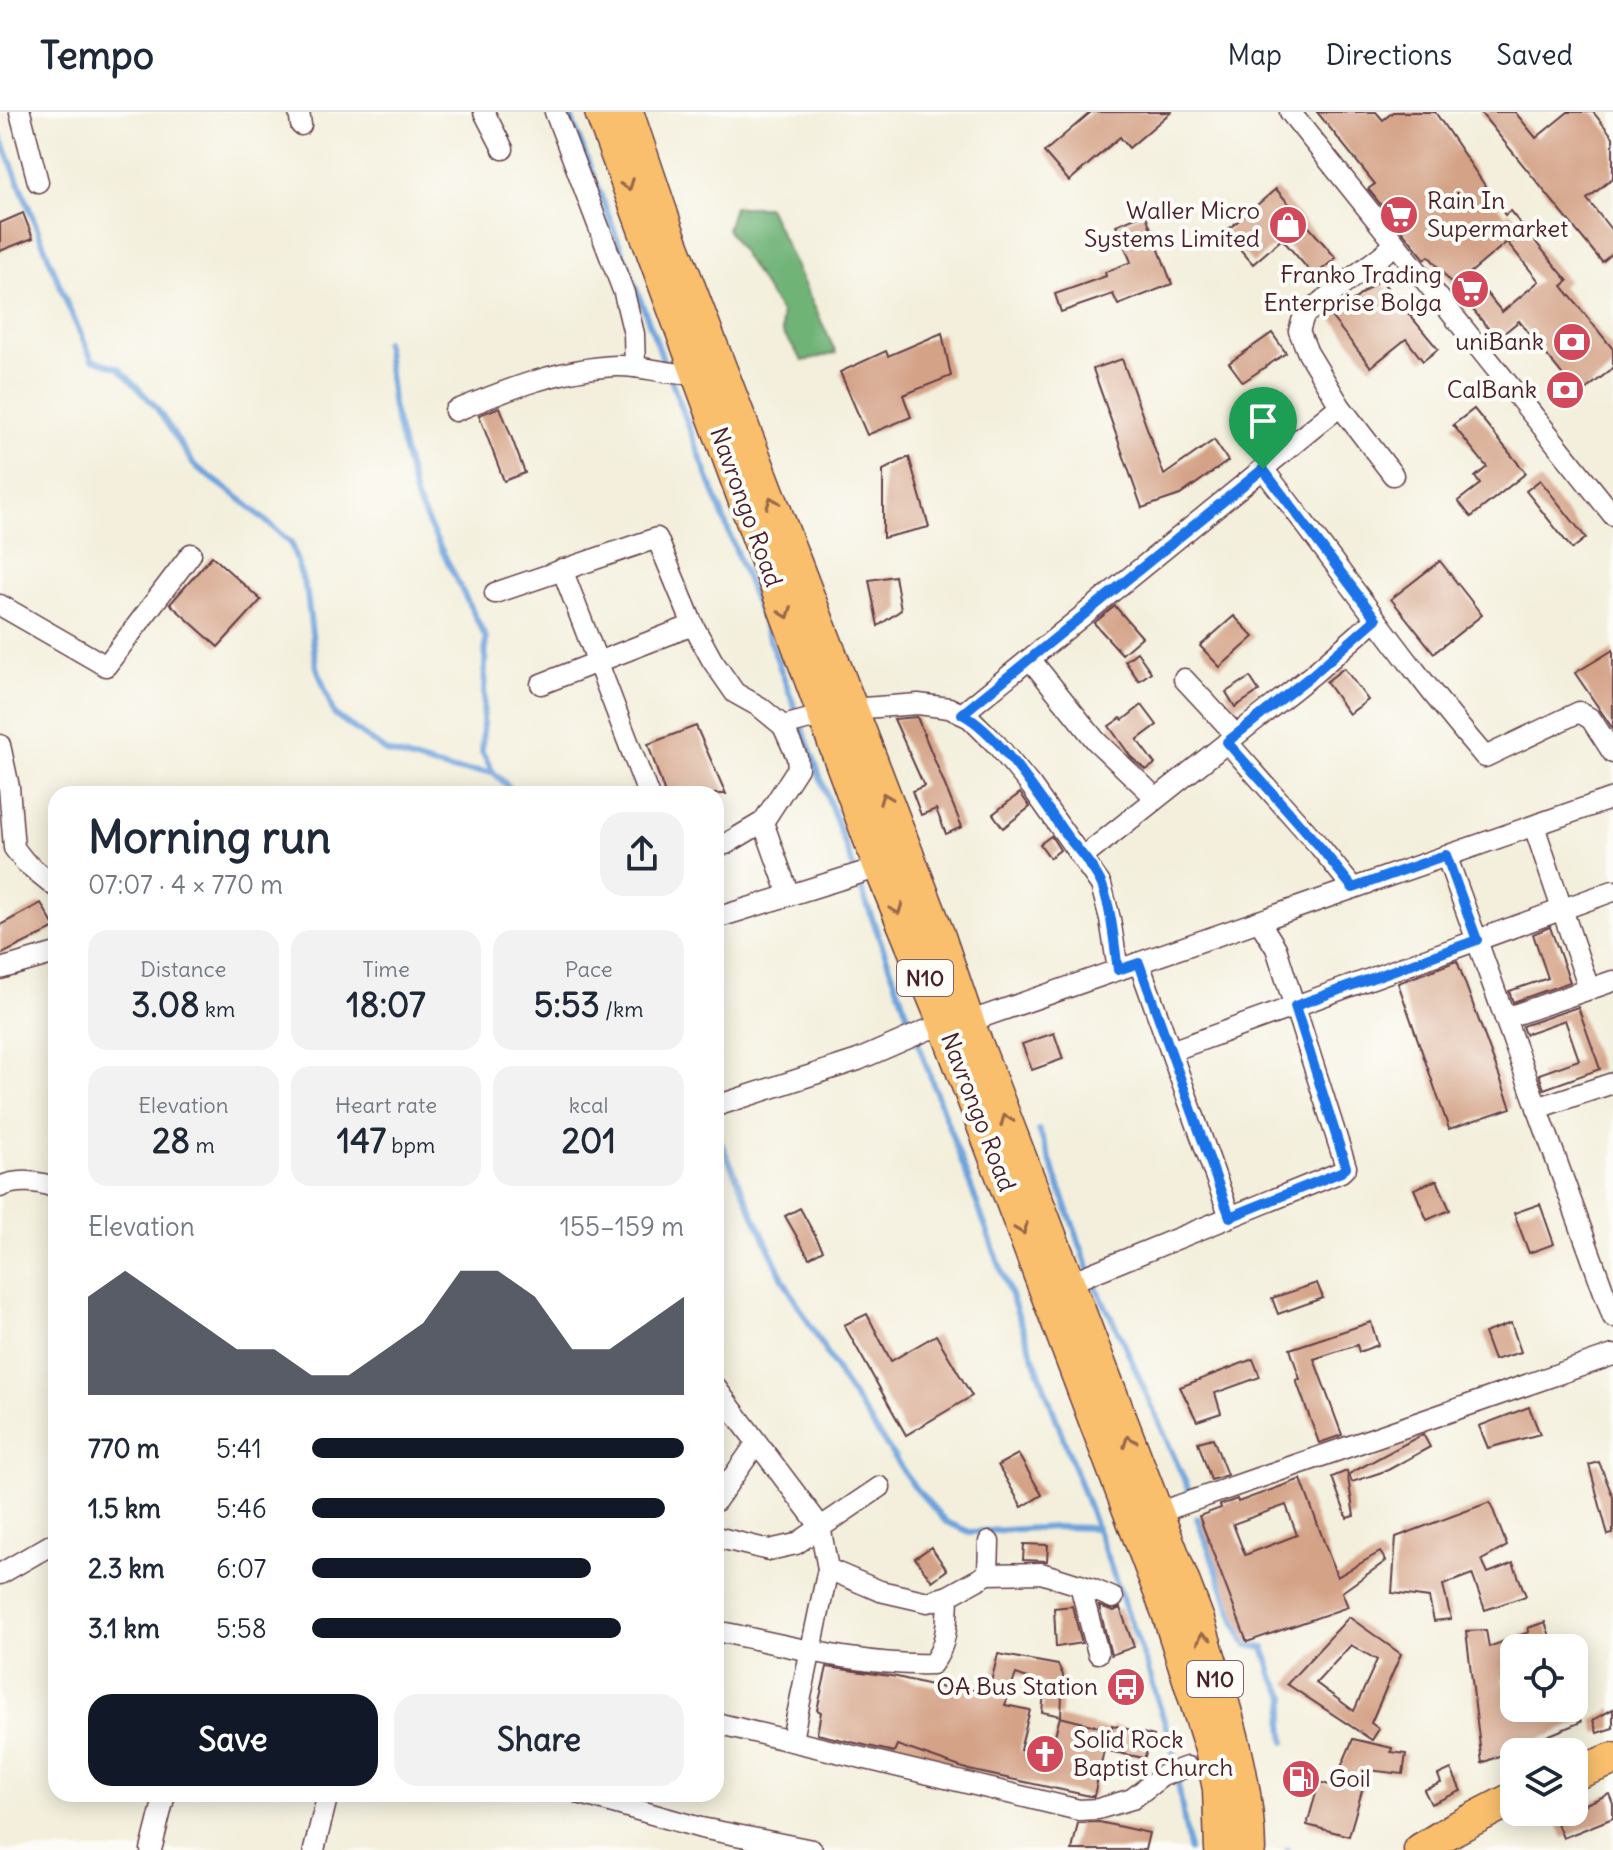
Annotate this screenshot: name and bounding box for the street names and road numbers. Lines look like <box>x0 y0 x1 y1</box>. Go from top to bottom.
street label: Navrongo Road <box>704 423 790 591</box>
road number: N10 <box>897 960 953 996</box>
street label: Navrongo Road <box>935 1028 1023 1195</box>
road number: N10 <box>1187 1661 1243 1697</box>

